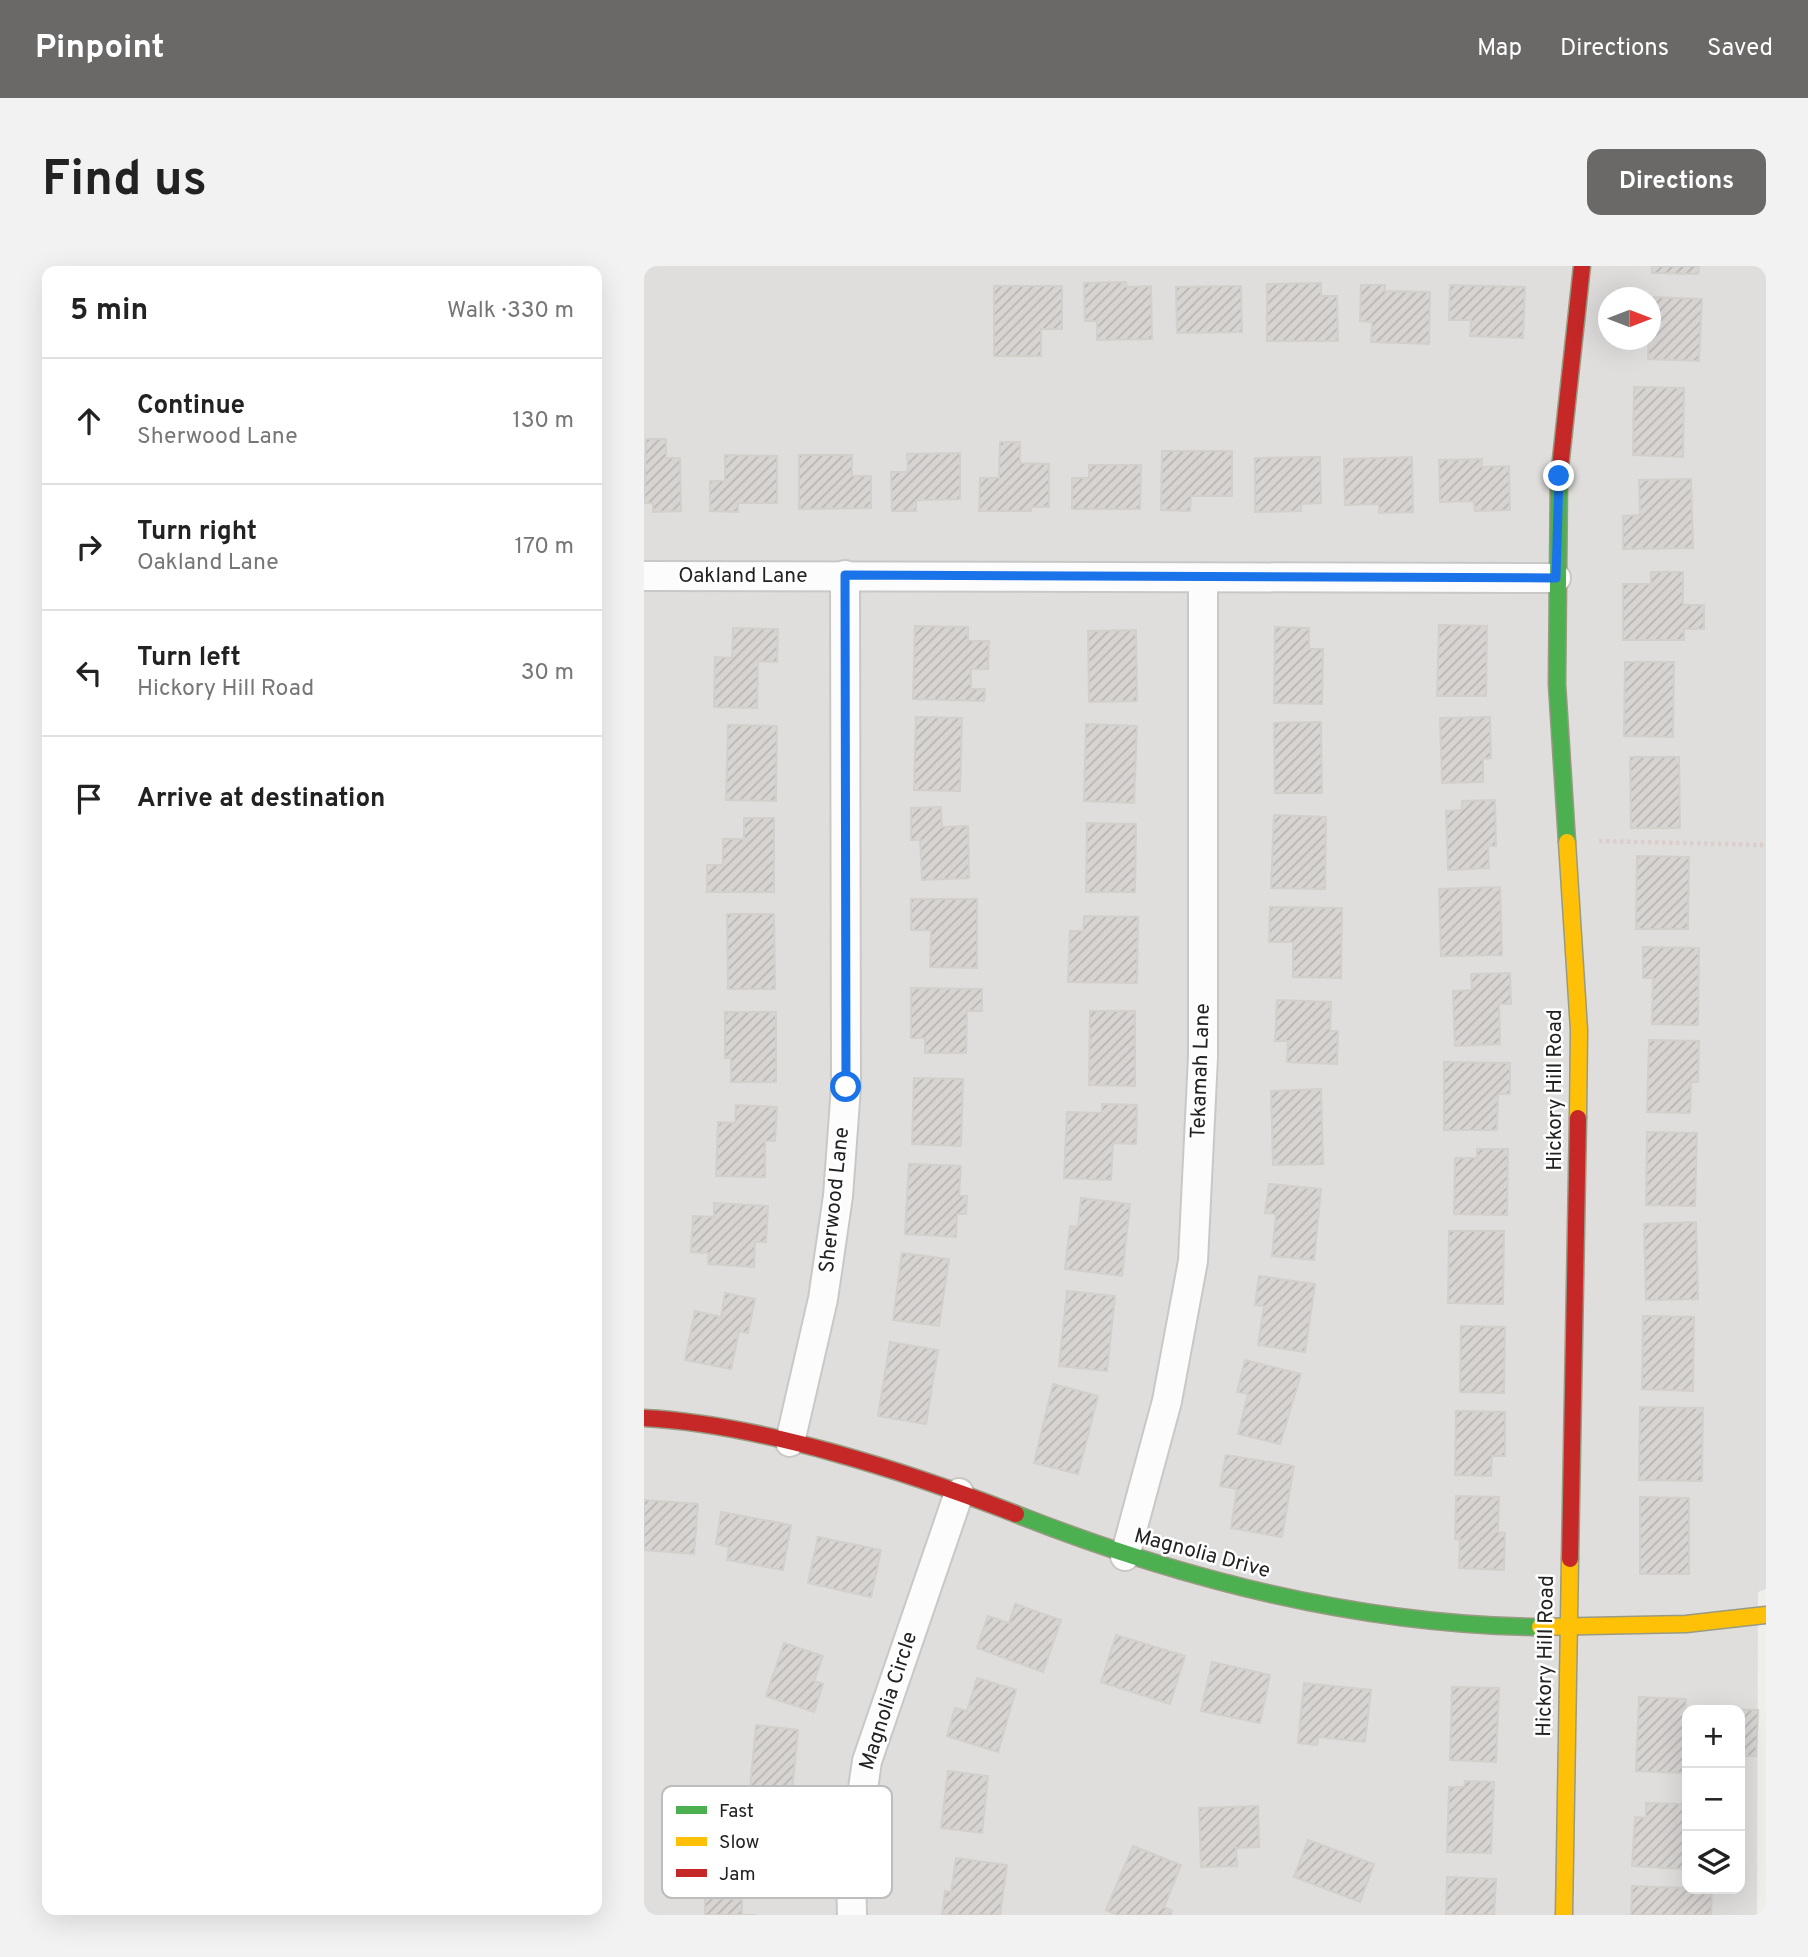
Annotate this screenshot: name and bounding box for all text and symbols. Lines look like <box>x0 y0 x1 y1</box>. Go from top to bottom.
text: Pinpoint <box>35 28 164 70</box>
text: Map <box>1477 34 1522 64</box>
text: Directions <box>1560 34 1669 64</box>
text: Saved <box>1707 34 1773 64</box>
button: Directions <box>1587 149 1766 215</box>
text: Find us <box>42 151 207 213</box>
north arrow <box>1598 287 1661 350</box>
text: 5 min <box>70 293 148 330</box>
text: Walk · 330 m <box>447 297 574 326</box>
text: Continue <box>137 390 245 423</box>
icon: ahead <box>70 402 108 440</box>
text: 130 m <box>512 407 574 436</box>
text: Sherwood Lane <box>137 423 298 452</box>
route end <box>1543 460 1574 491</box>
text: Turn right <box>137 516 257 549</box>
icon: right <box>70 528 108 566</box>
text: 170 m <box>515 533 574 562</box>
text: Oakland Lane <box>137 549 279 578</box>
street label: Oakland Lane <box>678 563 808 590</box>
text: Turn left <box>137 642 241 675</box>
icon: left <box>70 654 108 692</box>
text: 30 m <box>521 659 574 688</box>
text: Hickory Hill Road <box>137 675 314 704</box>
icon: arrive <box>70 780 108 818</box>
text: Arrive at destination <box>137 783 385 816</box>
street label: Tekamah Lane <box>1185 1003 1217 1139</box>
street label: Hickory Hill Road <box>1542 1009 1569 1171</box>
route start <box>830 1071 861 1102</box>
street label: Sherwood Lane <box>814 1126 856 1274</box>
street label: Magnolia Drive <box>1131 1523 1273 1585</box>
street label: Hickory Hill Road <box>1531 1575 1561 1737</box>
street label: Magnolia Circle <box>854 1628 924 1774</box>
map controls <box>1682 1705 1745 1894</box>
button: + <box>1682 1705 1745 1768</box>
button: − <box>1682 1768 1745 1831</box>
legend <box>662 1786 892 1898</box>
text: Fast <box>719 1800 754 1824</box>
text: Slow <box>719 1831 759 1855</box>
button: layers <box>1682 1831 1745 1894</box>
text: Jam <box>719 1863 756 1887</box>

